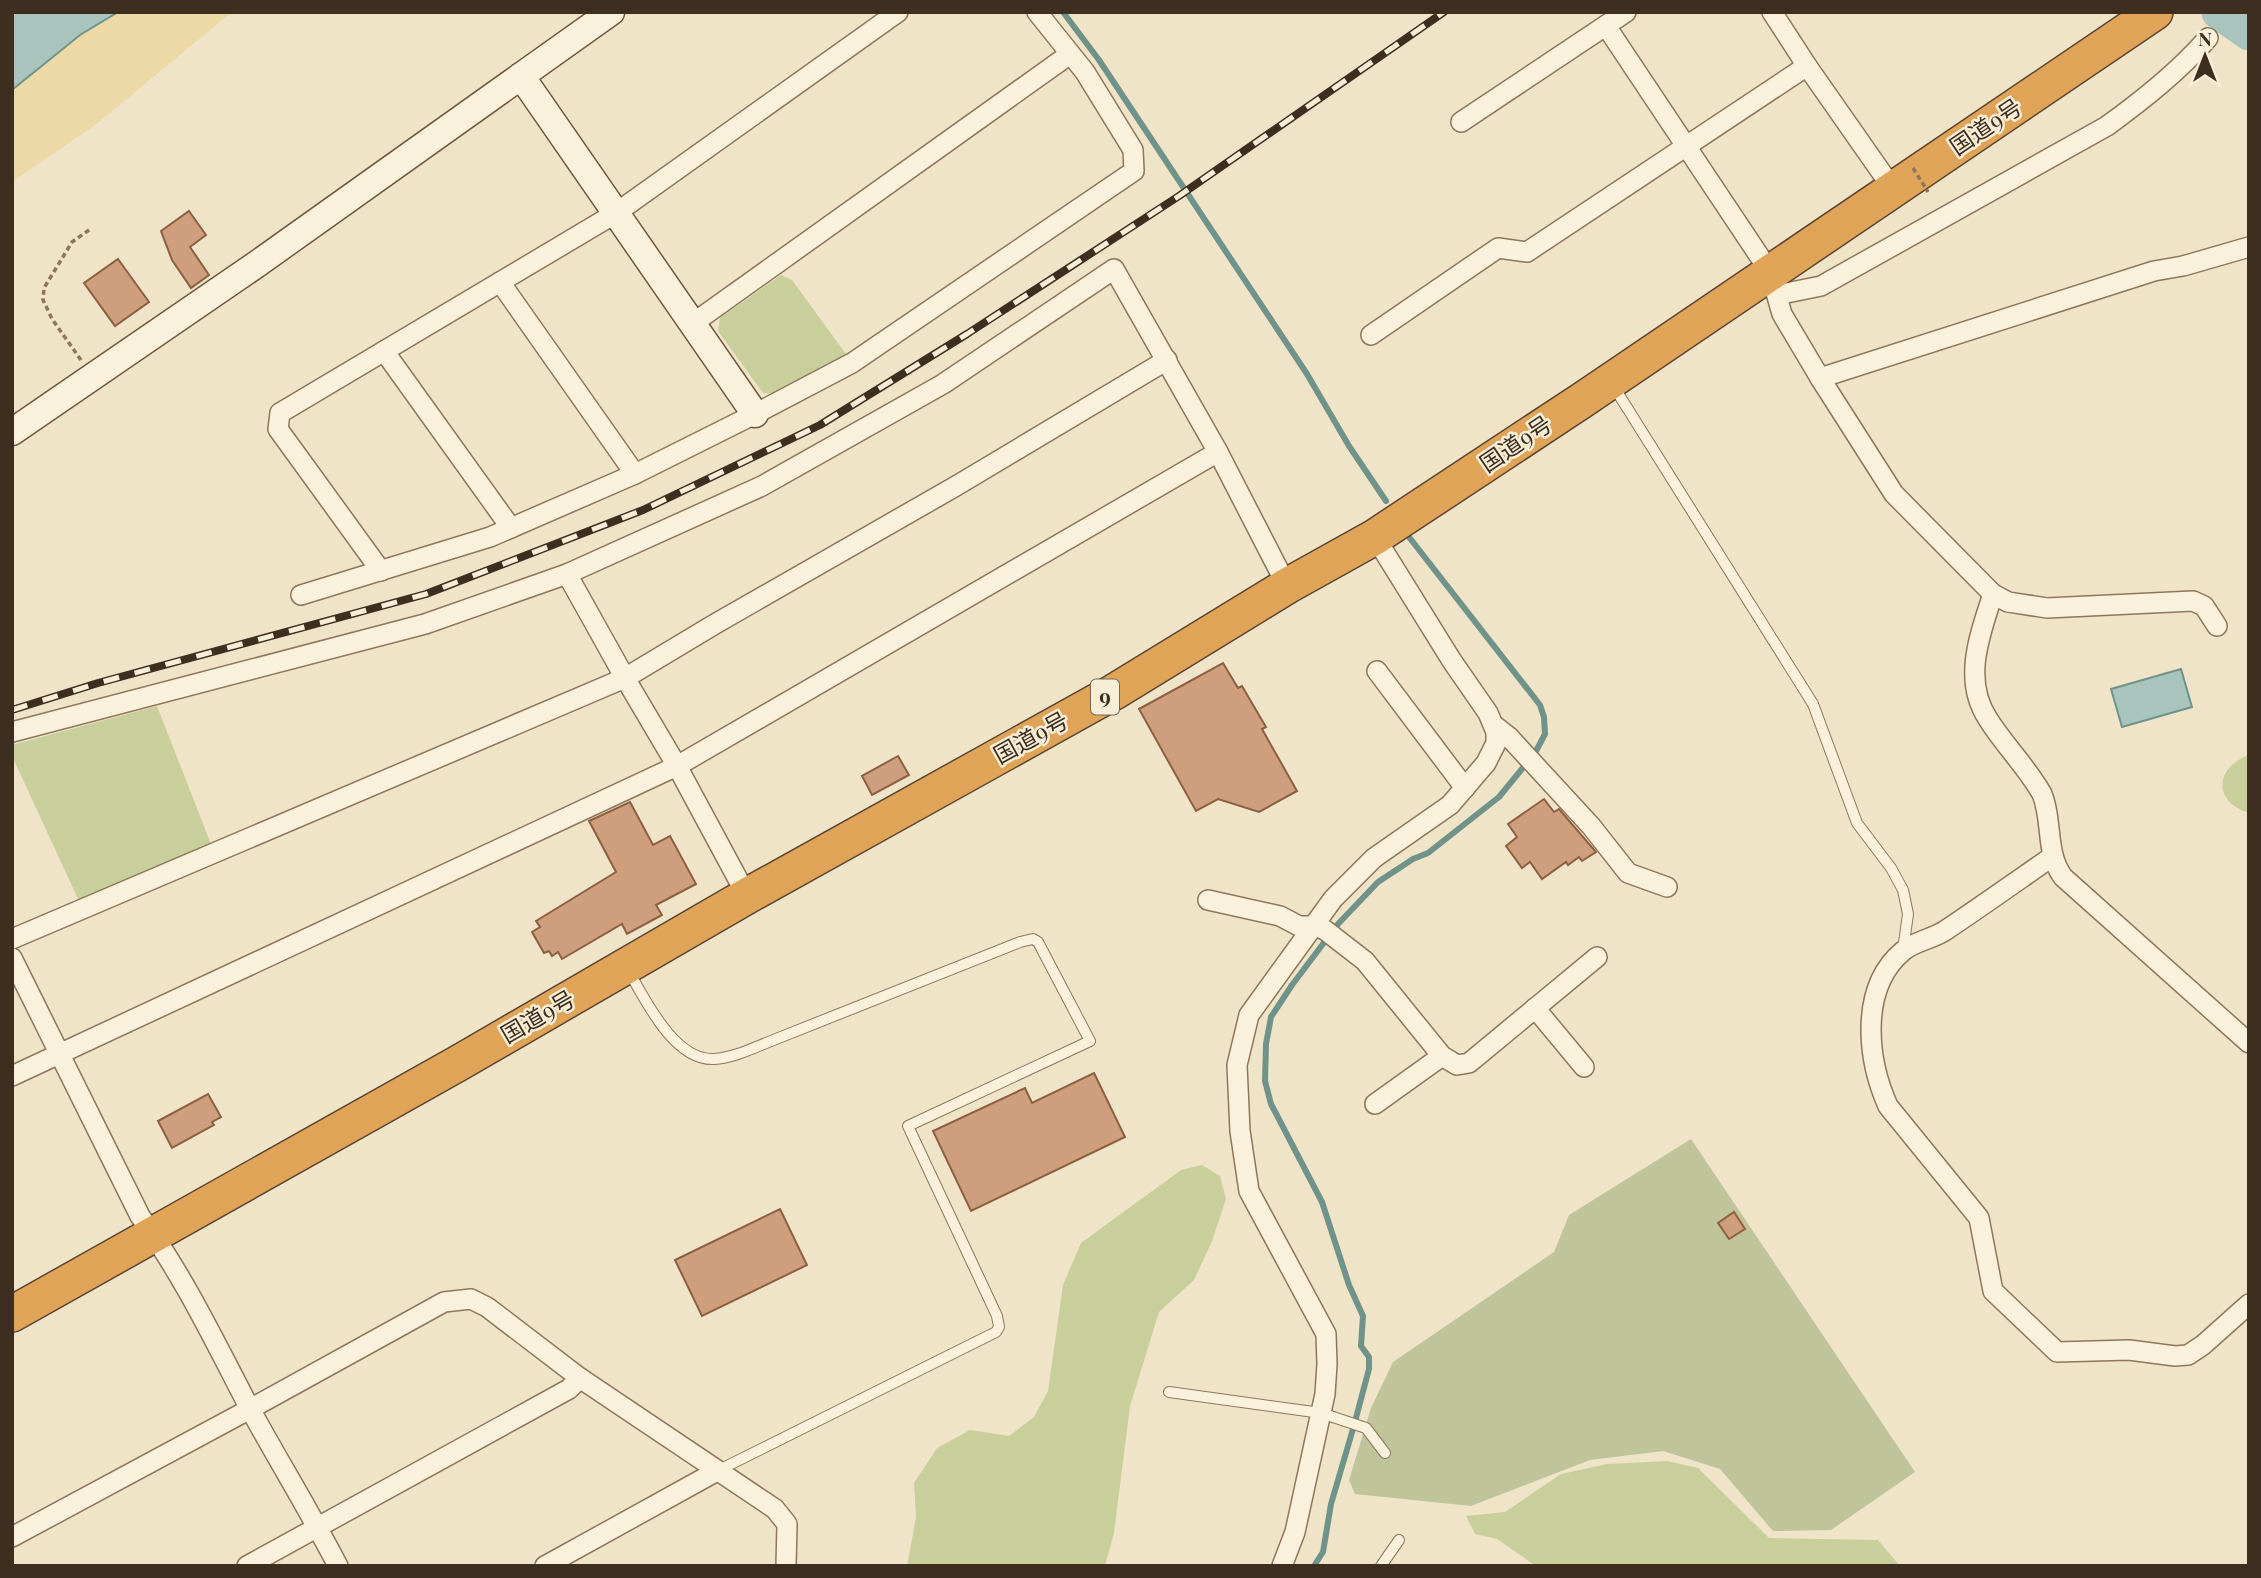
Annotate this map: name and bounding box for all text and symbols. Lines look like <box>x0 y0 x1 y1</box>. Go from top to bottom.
north arrow <box>2170 21 2240 91</box>
text: N <box>2198 25 2212 51</box>
street label: 国道9号 <box>1943 90 2027 161</box>
street label: 国道9号 <box>1473 407 1557 478</box>
road number: 9 <box>1091 680 1119 714</box>
street label: 国道9号 <box>987 704 1073 770</box>
street label: 国道9号 <box>495 982 580 1049</box>

